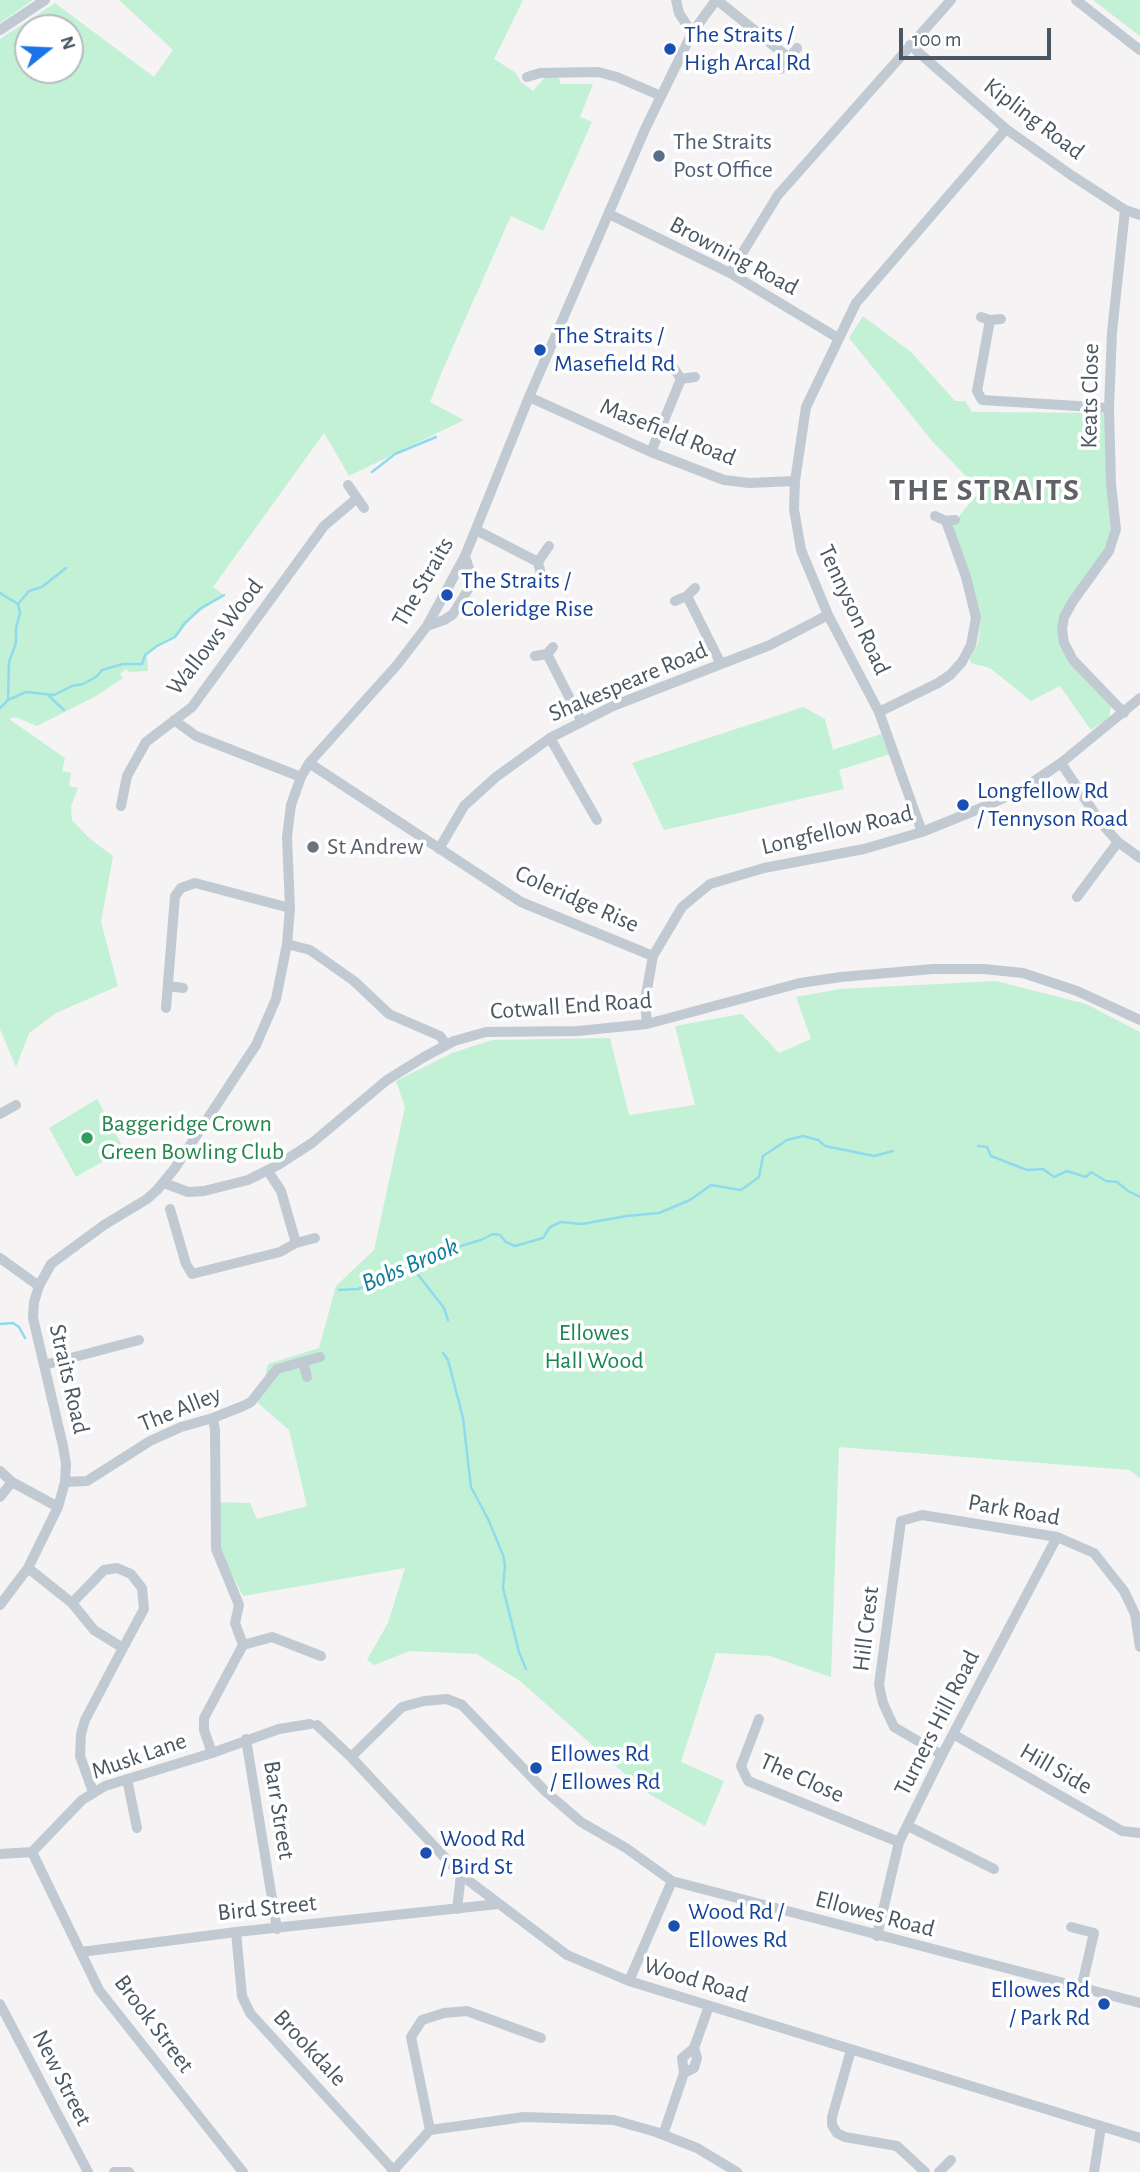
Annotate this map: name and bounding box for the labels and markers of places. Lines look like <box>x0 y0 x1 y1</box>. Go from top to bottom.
place label: The Straits / High Arcal Rd <box>684 21 811 77</box>
marker: The Straits / High Arcal Rd <box>662 41 678 57</box>
place label: The Straits Post Office <box>673 128 773 184</box>
marker: The Straits Post Office <box>651 148 667 164</box>
place label: The Straits / Masefield Rd <box>554 322 675 378</box>
marker: The Straits / Masefield Rd <box>532 342 548 358</box>
place label: The Straits / Coleridge Rise <box>461 567 594 623</box>
marker: The Straits / Coleridge Rise <box>439 587 455 603</box>
place label: Longfellow Rd / Tennyson Road <box>977 777 1128 833</box>
marker: Longfellow Rd / Tennyson Road <box>955 797 971 813</box>
place label: St Andrew <box>327 833 423 861</box>
marker: St Andrew <box>305 839 321 855</box>
place label: Baggeridge Crown Green Bowling Club <box>101 1110 284 1166</box>
marker: Baggeridge Crown Green Bowling Club <box>79 1130 95 1146</box>
place label: Ellowes Rd / Ellowes Rd <box>550 1740 660 1796</box>
marker: Ellowes Rd / Ellowes Rd <box>528 1760 544 1776</box>
place label: Wood Rd / Bird St <box>440 1825 525 1881</box>
marker: Wood Rd / Bird St <box>418 1845 434 1861</box>
place label: Wood Rd / Ellowes Rd <box>688 1898 787 1954</box>
marker: Wood Rd / Ellowes Rd <box>666 1918 682 1934</box>
place label: Ellowes Rd / Park Rd <box>991 1976 1090 2032</box>
marker: Ellowes Rd / Park Rd <box>1096 1996 1112 2012</box>

